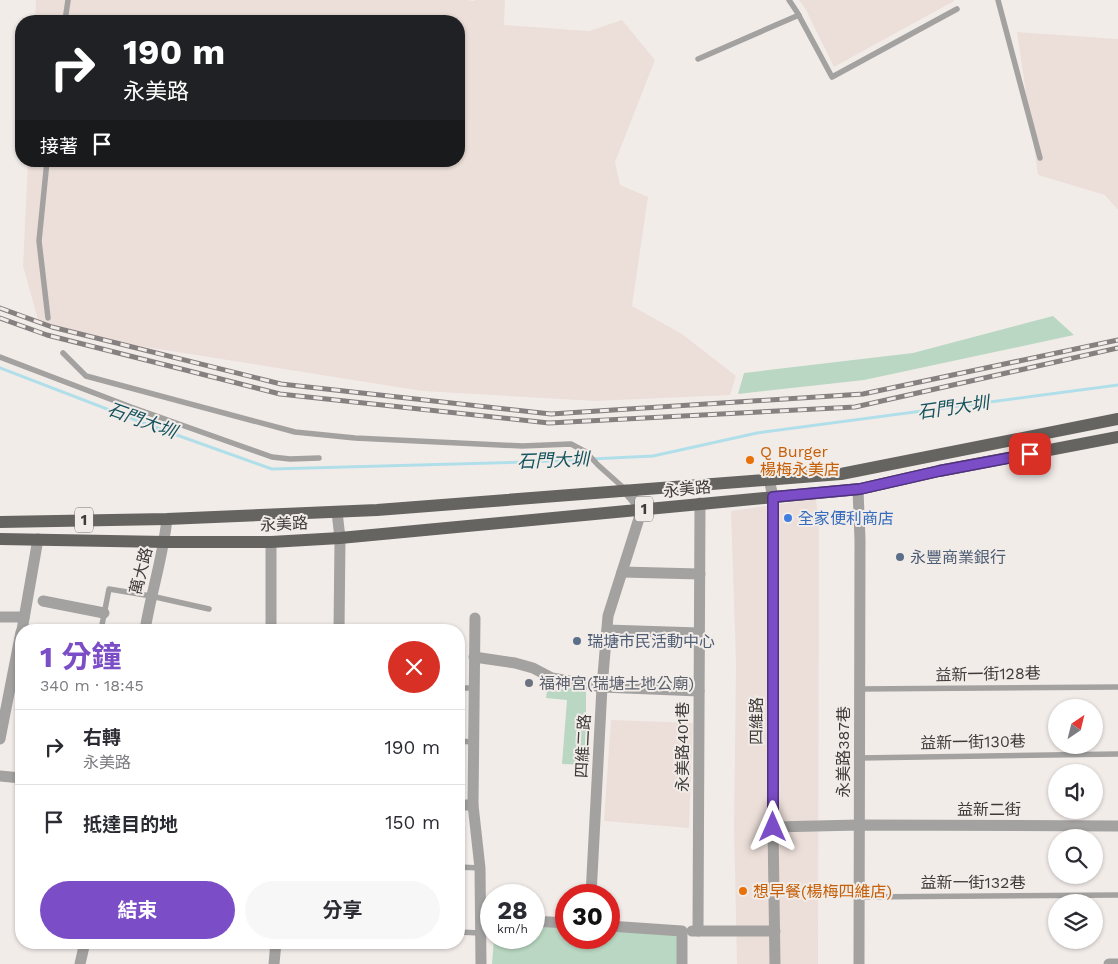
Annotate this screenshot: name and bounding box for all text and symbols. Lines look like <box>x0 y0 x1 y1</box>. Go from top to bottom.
text: 190 m <box>123 31 225 73</box>
icon: right <box>40 35 105 100</box>
text: 永美路 <box>123 79 189 104</box>
icon: arrive <box>88 130 116 158</box>
text: 接著 <box>40 135 78 158</box>
water label: 石門大圳 <box>916 391 993 422</box>
water label: 石門大圳 <box>105 398 182 443</box>
pin <box>1009 433 1051 475</box>
icon: arrive <box>1016 440 1044 468</box>
place label: Q Burger 楊梅永美店 <box>760 442 840 479</box>
water label: 石門大圳 <box>517 448 592 472</box>
marker: Q Burger 楊梅永美店 <box>744 454 756 466</box>
street label: 永美路 <box>662 477 712 501</box>
road number: 1 <box>635 496 653 522</box>
road number: 1 <box>75 508 93 532</box>
place label: 全家便利商店 <box>798 509 894 528</box>
marker: 全家便利商店 <box>782 512 794 524</box>
street label: 永美路 <box>260 513 308 535</box>
street label: 萬大路 <box>126 545 156 597</box>
place label: 永豐商業銀行 <box>910 548 1006 567</box>
marker: 永豐商業銀行 <box>894 551 906 563</box>
place label: 瑞塘市民活動中心 <box>587 632 715 651</box>
marker: 瑞塘市民活動中心 <box>571 635 583 647</box>
text: 1 分鐘 <box>40 639 122 674</box>
button: close <box>388 641 440 693</box>
street label: 益新一街128巷 <box>935 664 1041 684</box>
place label: 福神宮(瑞塘土地公廟) <box>539 674 694 693</box>
text: 340 m · 18:45 <box>40 676 144 695</box>
marker: 福神宮(瑞塘土地公廟) <box>523 677 535 689</box>
street label: 四維路 <box>747 697 766 745</box>
north arrow <box>1048 699 1102 754</box>
map controls <box>1048 699 1103 949</box>
street label: 永美路401巷 <box>673 702 692 792</box>
street label: 永美路387巷 <box>834 706 853 798</box>
street label: 四維二路 <box>572 714 594 778</box>
text: 右轉 <box>83 726 121 749</box>
street label: 益新一街130巷 <box>920 732 1026 752</box>
icon: right <box>40 733 68 761</box>
text: 190 m <box>384 736 440 759</box>
text: 永美路 <box>83 753 131 772</box>
button: sound <box>1048 764 1103 819</box>
position arrow <box>746 800 798 852</box>
street label: 益新二街 <box>957 800 1021 819</box>
icon: arrive <box>40 808 68 836</box>
text: 150 m <box>385 811 440 834</box>
text: 抵達目的地 <box>83 813 178 836</box>
button: search <box>1048 829 1103 884</box>
street label: 益新一街132巷 <box>921 873 1025 892</box>
button: 結束 <box>40 881 235 939</box>
button: 分享 <box>245 881 440 939</box>
place label: 想早餐(楊梅四維店) <box>753 882 892 901</box>
speed limit sign: 30 <box>555 884 620 949</box>
marker: 想早餐(楊梅四維店) <box>737 885 749 897</box>
button: layers <box>1048 894 1103 949</box>
text: 28 <box>497 896 528 925</box>
text: km/h <box>497 922 528 936</box>

